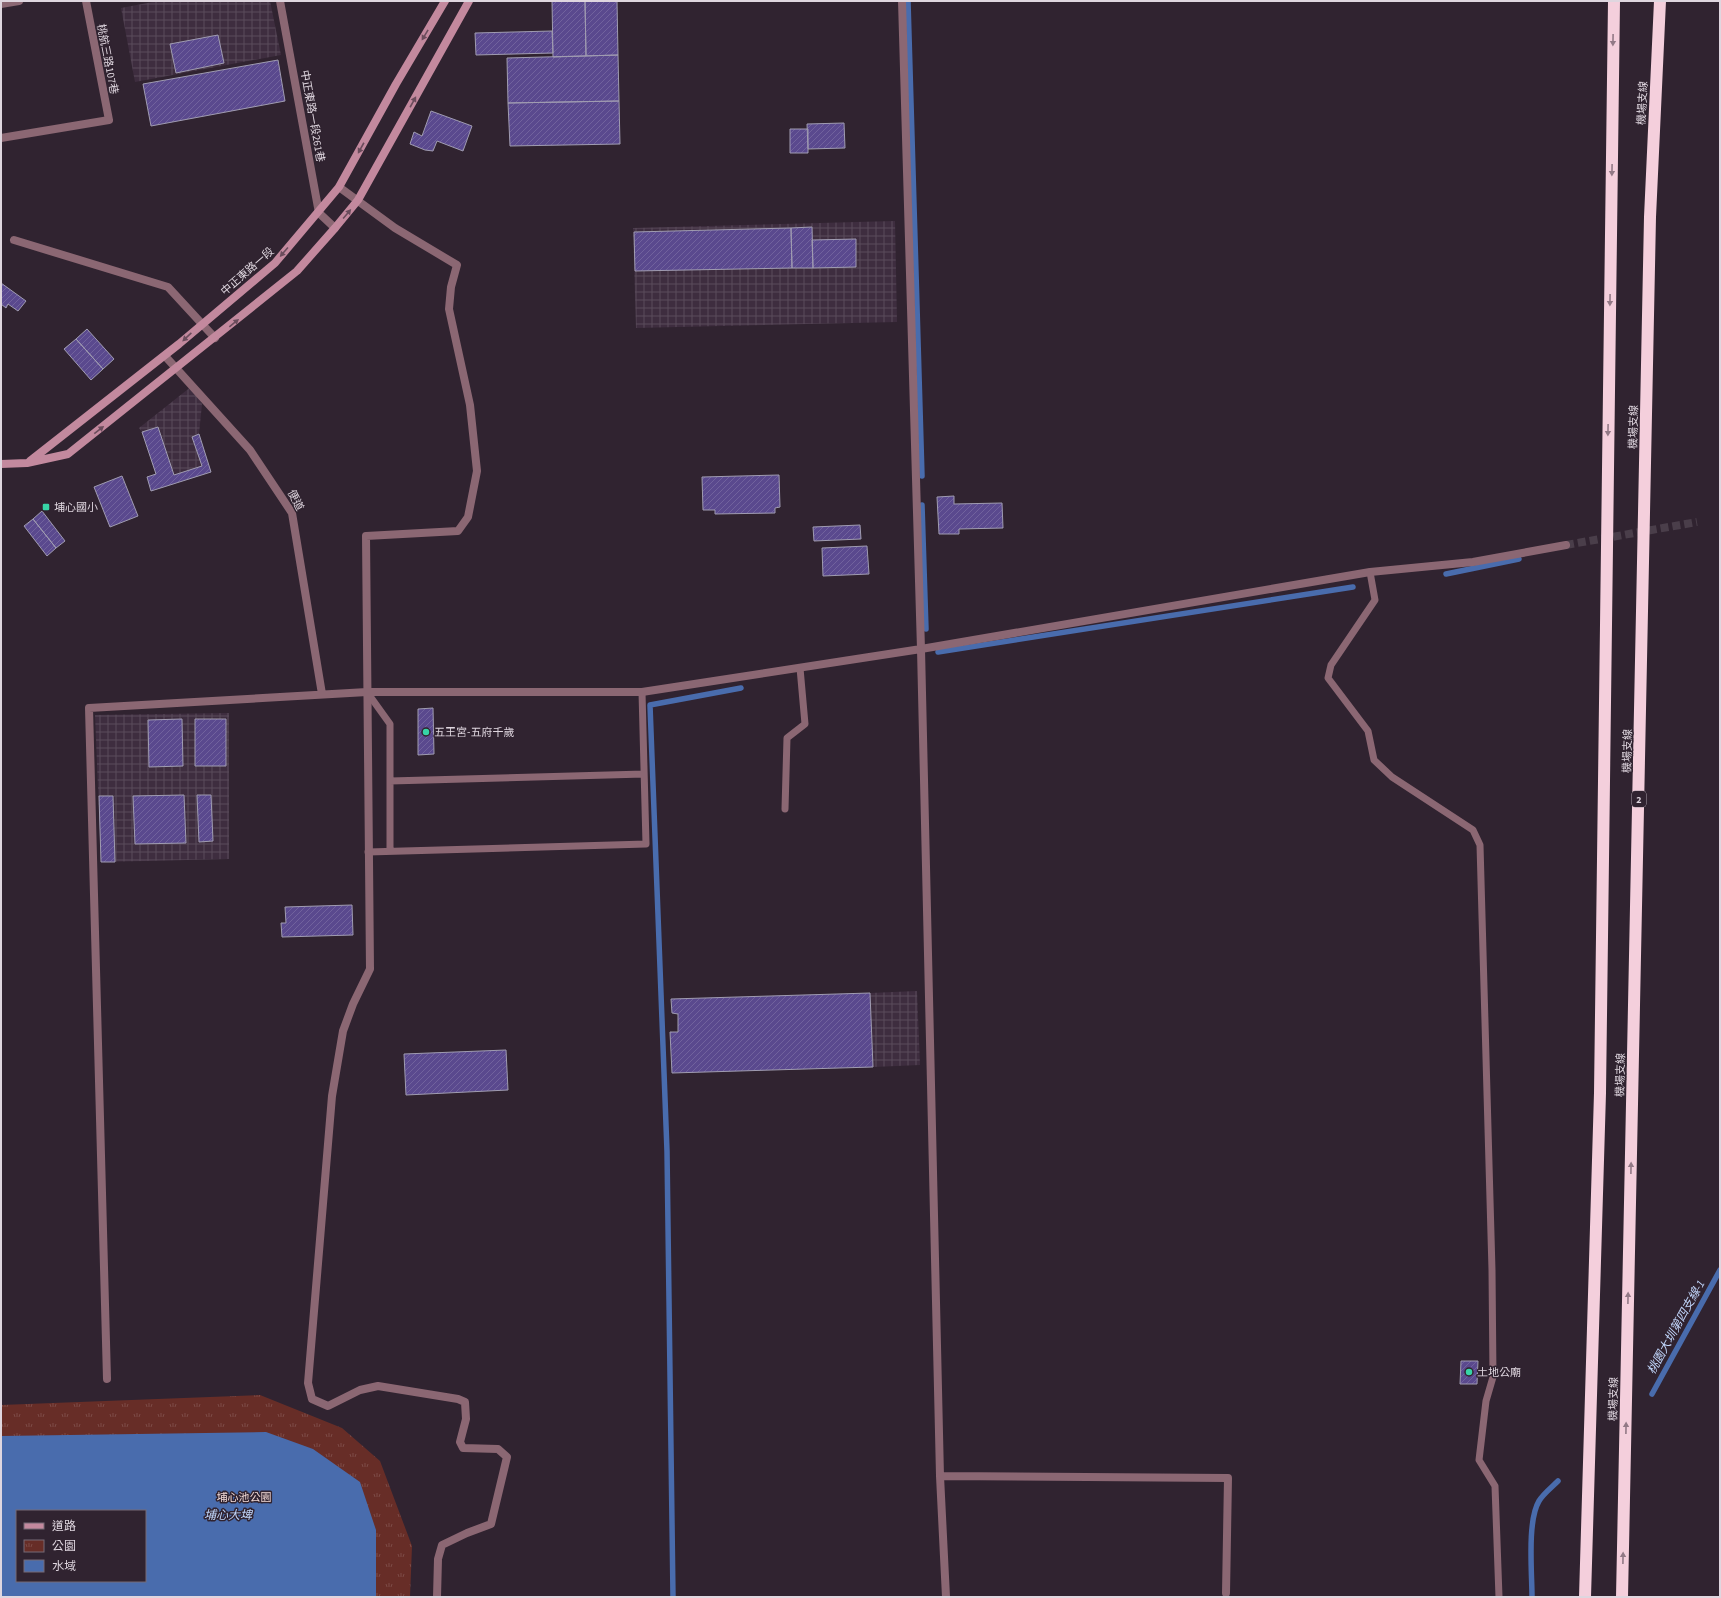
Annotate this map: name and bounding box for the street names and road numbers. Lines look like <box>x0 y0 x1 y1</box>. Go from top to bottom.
street label: 桃航三路107巷 <box>93 23 122 96</box>
street label: 中正東路一段261巷 <box>297 69 328 163</box>
street label: 機場支線 <box>1634 81 1651 125</box>
street label: 中正東路一段 <box>218 244 277 299</box>
street label: 機場支線 <box>1626 405 1641 449</box>
street label: 便道 <box>284 487 307 513</box>
street label: 機場支線 <box>1620 729 1635 773</box>
road number: 2 <box>1632 791 1646 807</box>
street label: 機場支線 <box>1613 1053 1628 1097</box>
street label: 機場支線 <box>1606 1377 1621 1421</box>

